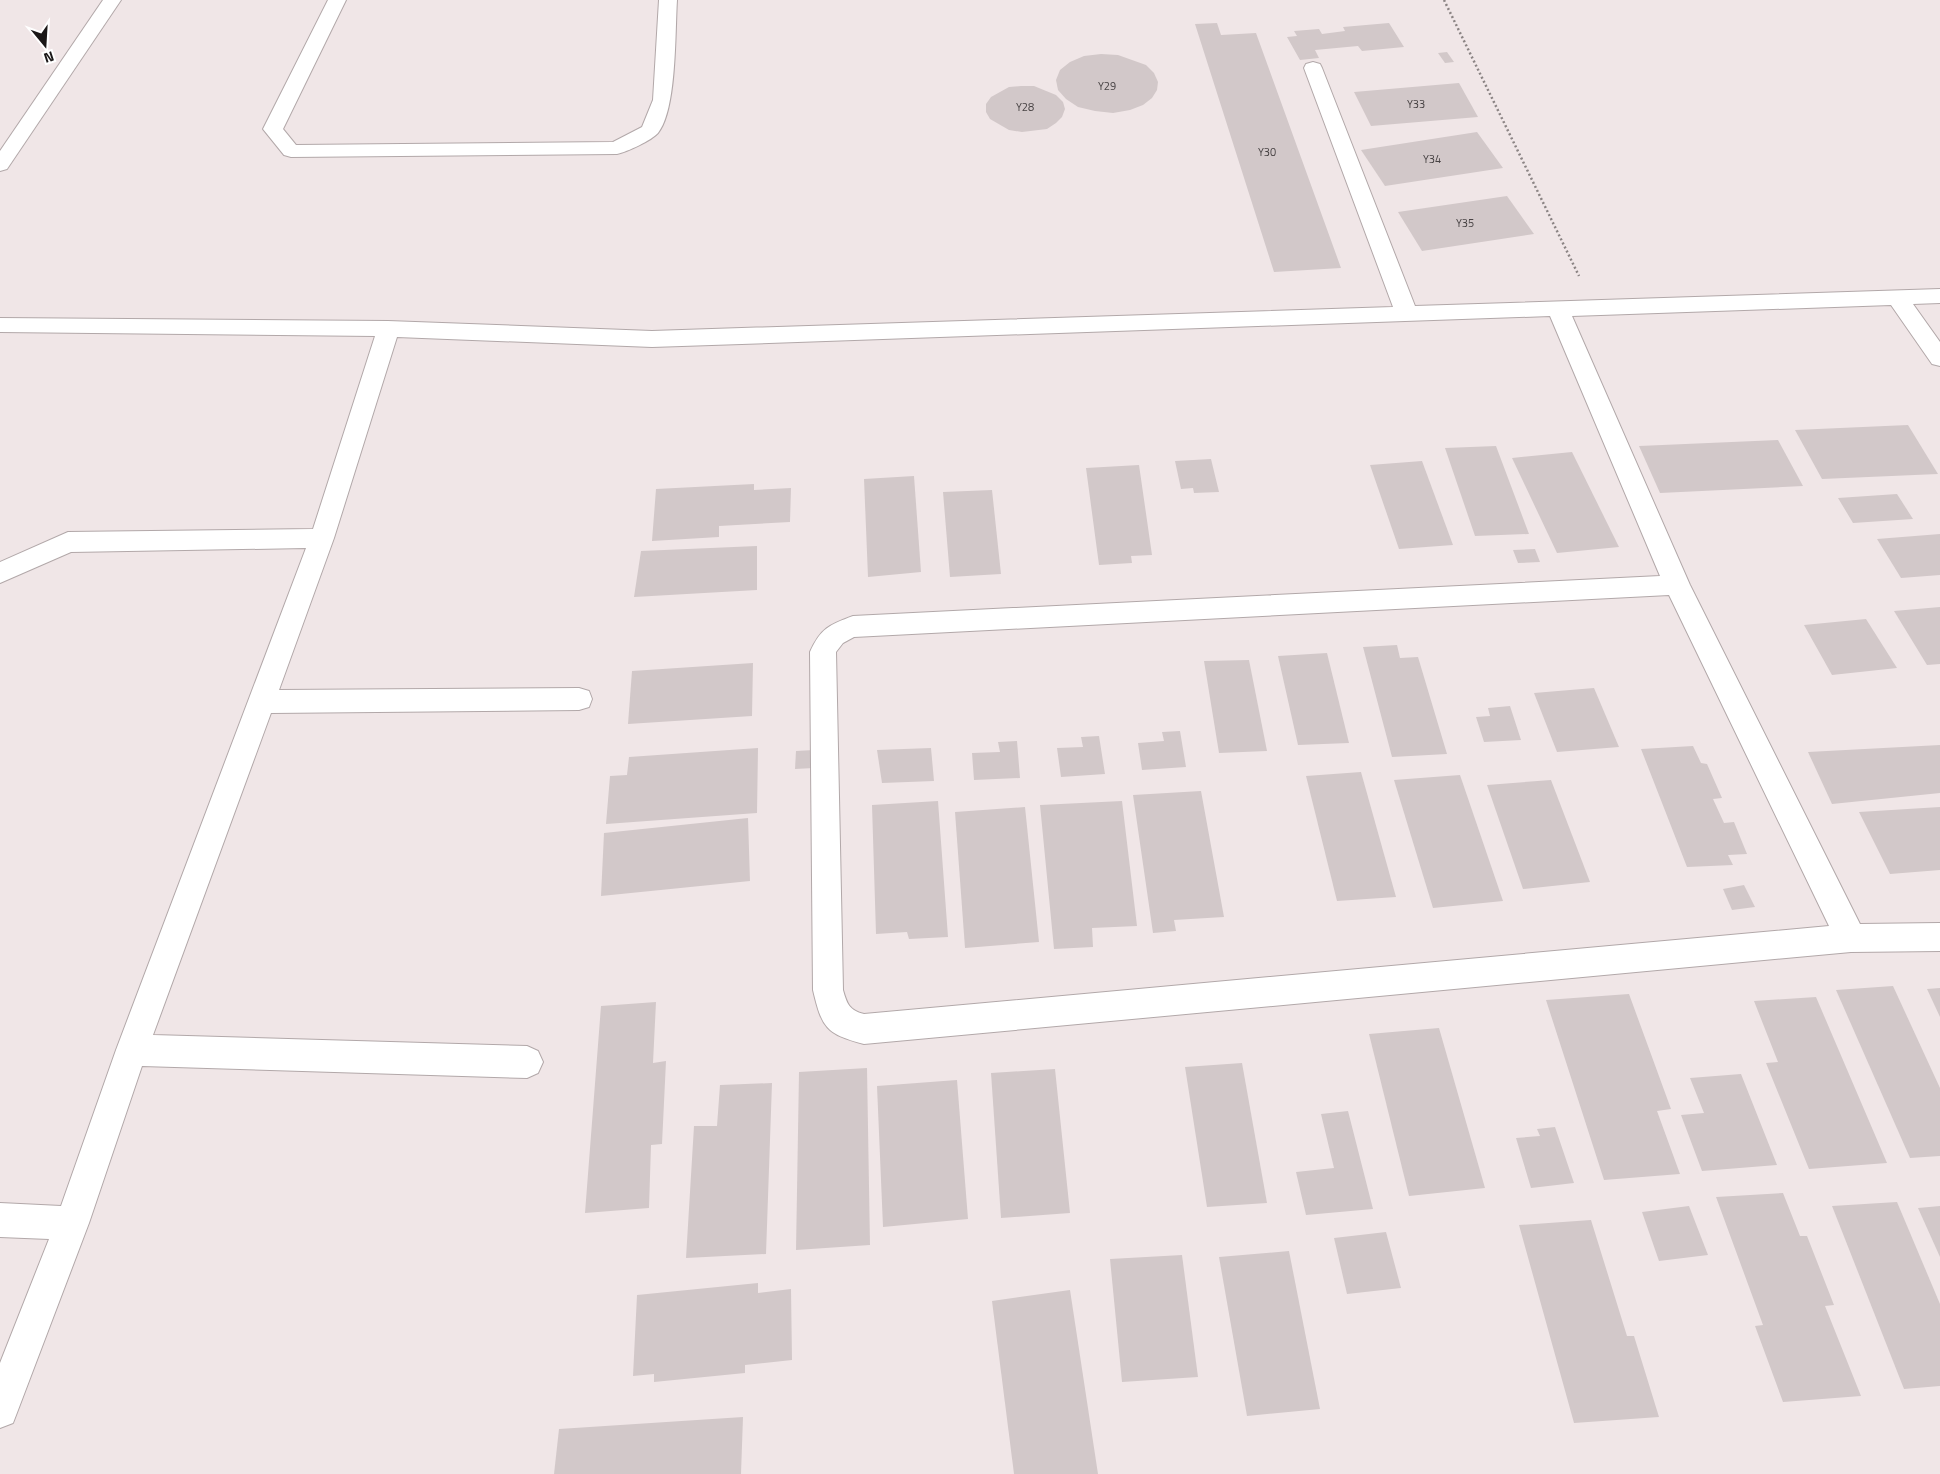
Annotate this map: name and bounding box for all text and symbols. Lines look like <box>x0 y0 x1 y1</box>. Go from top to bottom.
north arrow <box>20 20 70 70</box>
text: N <box>41 46 57 69</box>
house number: Y29 <box>1098 78 1116 94</box>
house number: Y33 <box>1407 96 1425 112</box>
house number: Y28 <box>1016 99 1034 115</box>
house number: Y30 <box>1258 144 1276 160</box>
house number: Y34 <box>1423 151 1441 167</box>
house number: Y35 <box>1456 215 1474 231</box>

